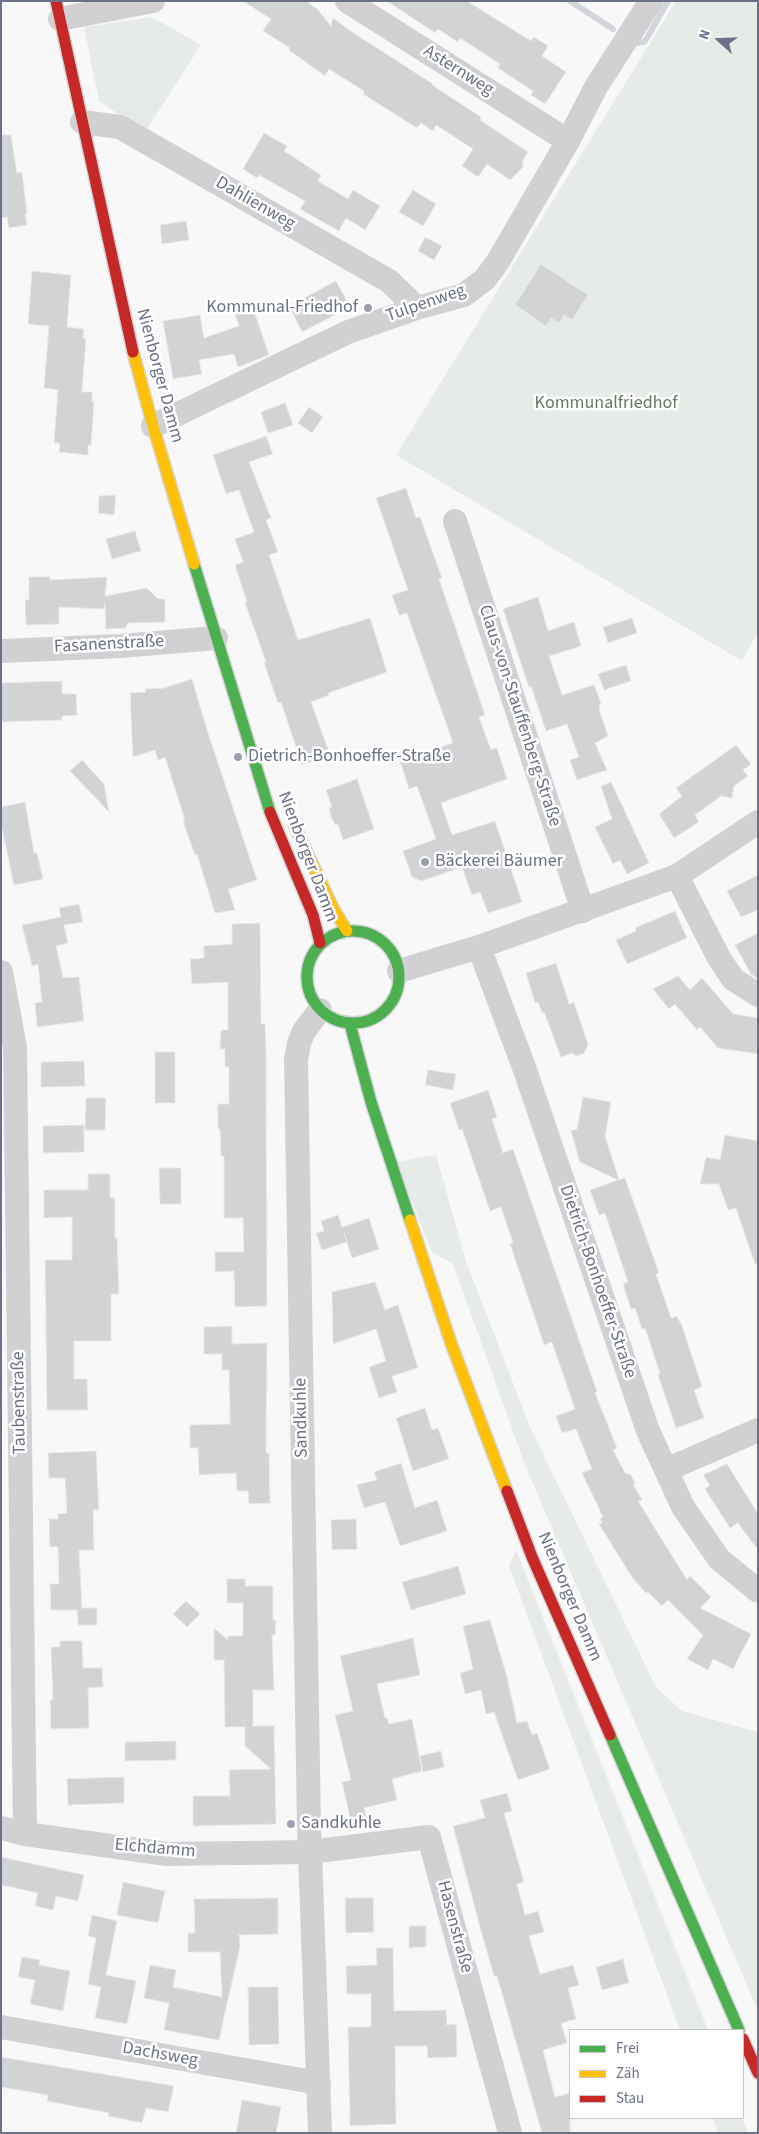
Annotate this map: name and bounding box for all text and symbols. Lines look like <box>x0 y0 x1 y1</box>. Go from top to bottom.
north arrow <box>694 15 744 65</box>
text: N <box>694 27 716 43</box>
street label: Asternweg <box>419 41 497 101</box>
street label: Dahlienweg <box>211 173 299 235</box>
street label: Tulpenweg <box>383 280 469 328</box>
place label: Kommunal-Friedhof <box>206 297 358 319</box>
marker: Kommunal-Friedhof <box>362 302 374 314</box>
street label: Nienborger Damm <box>131 306 187 446</box>
park label: Kommunalfriedhof <box>535 393 677 415</box>
street label: Claus-von-Stauffenberg-Straße <box>473 603 565 829</box>
street label: Fasanenstraße <box>53 631 165 659</box>
place label: Dietrich-Bonhoeffer-Straße <box>248 746 451 768</box>
marker: Dietrich-Bonhoeffer-Straße <box>232 751 244 763</box>
street label: Nienborger Damm <box>272 789 342 925</box>
place label: Bäckerei Bäumer <box>435 851 563 873</box>
marker: Bäckerei Bäumer <box>419 856 431 868</box>
street label: Dietrich-Bonhoeffer-Straße <box>554 1183 640 1381</box>
street label: Taubenstraße <box>8 1351 32 1455</box>
street label: Sandkuhle <box>291 1378 313 1458</box>
street label: Nienborger Damm <box>532 1529 606 1665</box>
place label: Sandkuhle <box>301 1813 381 1835</box>
marker: Sandkuhle <box>285 1818 297 1830</box>
street label: Elchdamm <box>114 1835 196 1863</box>
street label: Hasenstraße <box>431 1879 477 1975</box>
legend <box>569 2029 744 2119</box>
street label: Dachsweg <box>121 2038 199 2072</box>
text: Frei <box>616 2038 639 2059</box>
text: Zäh <box>616 2063 640 2084</box>
text: Stau <box>616 2088 644 2109</box>

